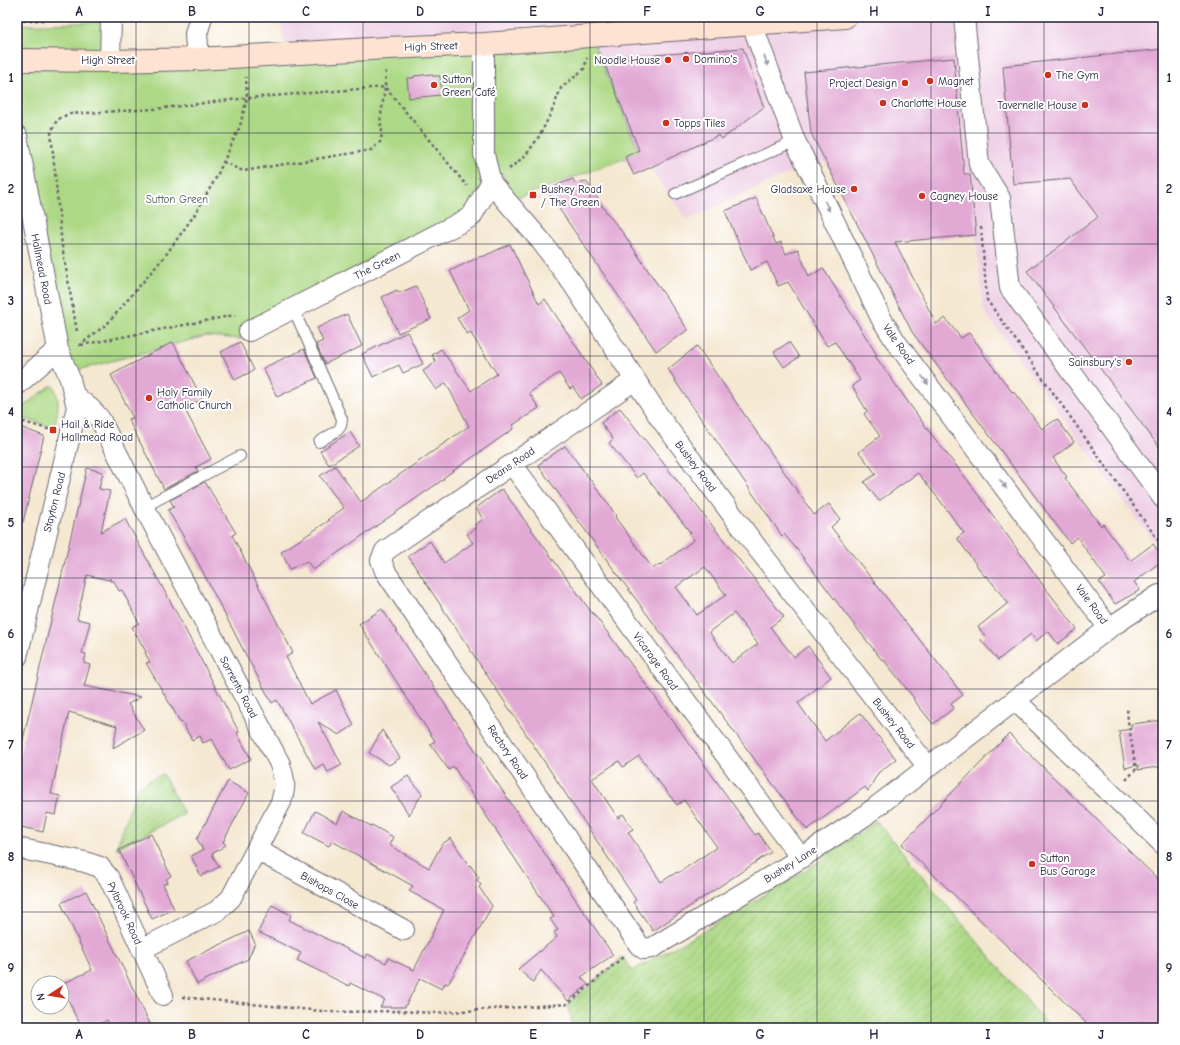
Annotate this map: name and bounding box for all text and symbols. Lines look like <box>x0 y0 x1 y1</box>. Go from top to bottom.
text: A <box>75 4 83 19</box>
text: B <box>188 4 196 19</box>
text: C <box>302 4 310 19</box>
text: D <box>416 4 424 19</box>
text: E <box>529 4 537 19</box>
text: F <box>643 4 651 19</box>
text: G <box>755 4 765 19</box>
text: H <box>869 4 879 19</box>
text: I <box>985 4 991 19</box>
text: J <box>1098 4 1104 19</box>
street label: High Street <box>404 39 459 54</box>
place label: Domino's <box>694 53 737 66</box>
street label: High Street <box>81 54 136 67</box>
place label: Noodle House <box>594 54 660 67</box>
marker: Domino's <box>681 54 691 64</box>
marker: Noodle House <box>663 55 673 65</box>
one-way arrow <box>763 55 769 67</box>
place label: The Gym <box>1056 69 1099 82</box>
text: 1 <box>8 70 14 85</box>
marker: The Gym <box>1043 70 1053 80</box>
text: 1 <box>1166 70 1172 85</box>
place label: Sutton Green Café <box>442 73 496 99</box>
place label: Magnet <box>938 75 974 88</box>
marker: Magnet <box>925 76 935 86</box>
place label: Project Design <box>829 77 897 90</box>
marker: Project Design <box>900 78 910 88</box>
marker: Sutton Green Café <box>429 80 439 90</box>
place label: Charlotte House <box>891 97 967 110</box>
marker: Charlotte House <box>878 98 888 108</box>
place label: Tavernelle House <box>997 99 1077 112</box>
marker: Tavernelle House <box>1080 100 1090 110</box>
place label: Topps Tiles <box>674 117 726 130</box>
marker: Topps Tiles <box>661 118 671 128</box>
text: 2 <box>8 181 14 196</box>
text: 2 <box>1166 181 1172 196</box>
place label: Bushey Road / The Green <box>541 183 602 209</box>
place label: Gladsaxe House <box>770 183 846 196</box>
marker: Gladsaxe House <box>849 184 859 194</box>
marker: Bushey Road / The Green <box>528 190 538 200</box>
place label: Cagney House <box>930 190 998 203</box>
marker: Cagney House <box>917 191 927 201</box>
park label: Sutton Green <box>146 193 208 206</box>
one-way arrow <box>824 200 830 212</box>
street label: Hallmead Road <box>28 233 55 306</box>
street label: The Green <box>352 248 402 283</box>
text: 3 <box>8 293 14 308</box>
text: 3 <box>1166 293 1172 308</box>
street label: Vale Road <box>880 322 917 367</box>
place label: Sainsbury's <box>1069 356 1121 369</box>
marker: Sainsbury's <box>1124 357 1134 367</box>
one-way arrow <box>921 374 929 385</box>
place label: Holy Family Catholic Church <box>157 386 232 412</box>
marker: Holy Family Catholic Church <box>144 393 154 403</box>
text: 4 <box>8 404 14 419</box>
text: 4 <box>1166 404 1172 419</box>
place label: Hail & Ride Hallmead Road <box>61 418 133 444</box>
marker: Hail & Ride Hallmead Road <box>48 425 58 435</box>
street label: Bushey Road <box>672 438 719 495</box>
street label: Deans Road <box>483 444 537 487</box>
street label: Stayton Road <box>41 470 68 534</box>
one-way arrow <box>998 478 1007 489</box>
text: 5 <box>8 515 15 530</box>
text: 5 <box>1166 515 1173 530</box>
street label: Vale Road <box>1073 582 1111 627</box>
text: 6 <box>8 626 15 641</box>
text: 6 <box>1166 626 1173 641</box>
street label: Vicarage Road <box>630 630 681 693</box>
street label: Sorrento Road <box>217 654 260 720</box>
street label: Bushey Road <box>870 695 918 751</box>
street label: Rectory Road <box>485 723 531 782</box>
text: 7 <box>8 737 14 752</box>
text: 7 <box>1166 737 1172 752</box>
street label: Bushey Lane <box>762 843 819 886</box>
text: 8 <box>8 849 14 864</box>
text: 8 <box>1166 849 1172 864</box>
place label: Sutton Bus Garage <box>1040 852 1096 878</box>
marker: Sutton Bus Garage <box>1027 859 1037 869</box>
street label: Bishops Close <box>298 869 362 912</box>
street label: Pylbrook Road <box>104 880 145 947</box>
text: 9 <box>8 960 15 975</box>
text: 9 <box>1166 960 1173 975</box>
north arrow <box>30 975 70 1015</box>
text: N <box>34 992 48 1002</box>
text: A <box>75 1027 83 1042</box>
text: B <box>188 1027 196 1042</box>
text: C <box>302 1027 310 1042</box>
text: D <box>416 1027 424 1042</box>
text: E <box>529 1027 537 1042</box>
text: F <box>643 1027 651 1042</box>
text: G <box>755 1027 765 1042</box>
text: H <box>869 1027 879 1042</box>
text: I <box>985 1027 991 1042</box>
text: J <box>1098 1027 1104 1042</box>

